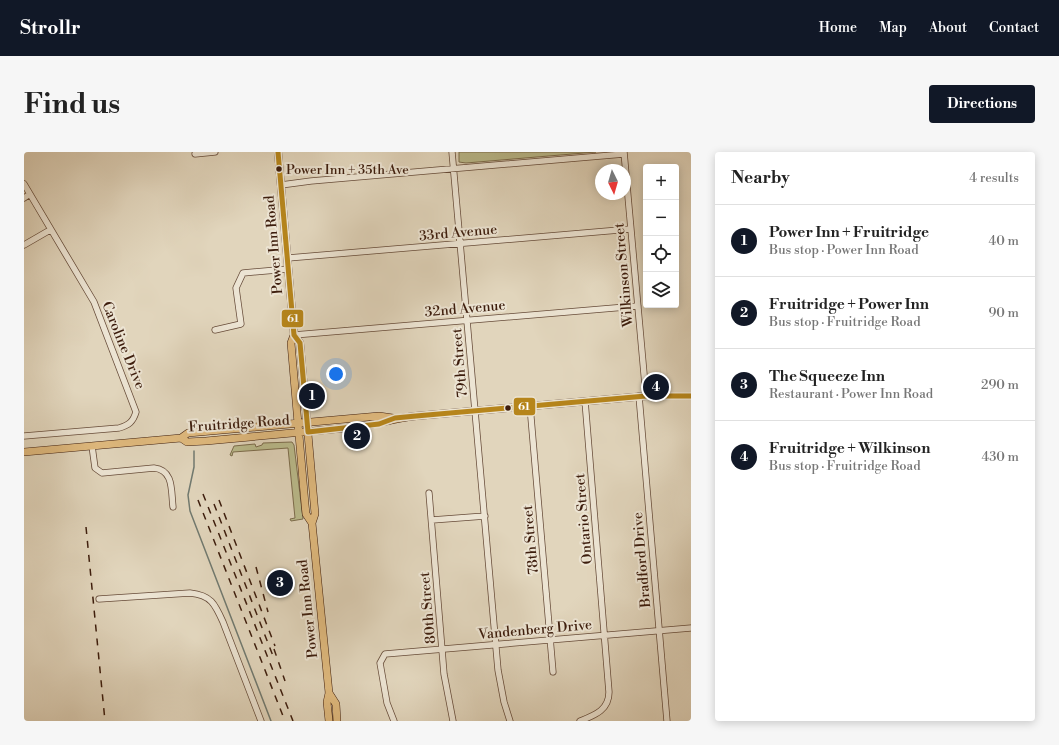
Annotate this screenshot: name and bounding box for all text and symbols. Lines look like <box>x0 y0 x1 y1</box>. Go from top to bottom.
text: Strollr <box>20 16 81 40</box>
text: Home <box>819 19 857 37</box>
text: Map <box>879 19 907 37</box>
text: About <box>929 19 967 37</box>
text: Contact <box>989 19 1039 37</box>
button: Directions <box>929 85 1035 123</box>
text: Find us <box>24 87 120 122</box>
place label: Power Inn + 35th Ave <box>286 162 409 178</box>
marker: Power Inn + 35th Ave <box>274 164 284 174</box>
north arrow <box>595 164 631 200</box>
map controls <box>643 164 679 308</box>
button: + <box>643 164 679 200</box>
text: Nearby <box>731 167 790 189</box>
text: 4 results <box>969 170 1019 186</box>
street label: Power Inn Road <box>261 195 287 295</box>
button: − <box>643 200 679 236</box>
street label: 33rd Avenue <box>418 221 498 245</box>
street label: Wilkinson Street <box>610 222 638 329</box>
text: Power Inn + Fruitridge <box>769 223 929 242</box>
text: 1 <box>741 233 747 249</box>
text: 40 m <box>989 233 1019 249</box>
button: locate <box>643 236 679 272</box>
text: Bus stop · Power Inn Road <box>769 242 919 258</box>
button: layers <box>643 272 679 308</box>
text: Fruitridge + Power Inn <box>769 295 929 314</box>
street label: 32nd Avenue <box>424 296 506 321</box>
street label: Caroline Drive <box>97 299 149 392</box>
text: 2 <box>740 305 748 321</box>
text: 90 m <box>988 305 1019 321</box>
line badge: 61 <box>281 309 304 328</box>
text: 61 <box>287 312 300 326</box>
text: Bus stop · Fruitridge Road <box>769 314 921 330</box>
street label: 79th Street <box>448 327 472 398</box>
your location <box>326 364 346 384</box>
text: The Squeeze Inn <box>769 367 885 386</box>
pin: 4 <box>643 372 669 402</box>
text: 3 <box>740 377 748 393</box>
text: 290 m <box>981 377 1019 393</box>
pin: 1 <box>299 381 325 411</box>
text: Restaurant · Power Inn Road <box>769 386 933 402</box>
line badge: 61 <box>513 397 536 416</box>
text: 61 <box>518 400 531 414</box>
unlabelled marker <box>503 403 513 413</box>
street label: Fruitridge Road <box>188 411 290 437</box>
pin: 2 <box>344 421 370 451</box>
text: Fruitridge + Wilkinson <box>769 439 930 458</box>
text: 4 <box>740 449 748 465</box>
text: 430 m <box>981 449 1019 465</box>
text: Bus stop · Fruitridge Road <box>769 458 921 474</box>
street label: Ontario Street <box>571 473 597 565</box>
street label: 78th Street <box>519 504 543 575</box>
street label: Bradford Drive <box>629 511 655 609</box>
street label: Power Inn Road <box>294 559 322 659</box>
pin: 3 <box>267 568 293 598</box>
street label: 80th Street <box>416 571 440 645</box>
street label: Vandenberg Drive <box>476 616 593 644</box>

